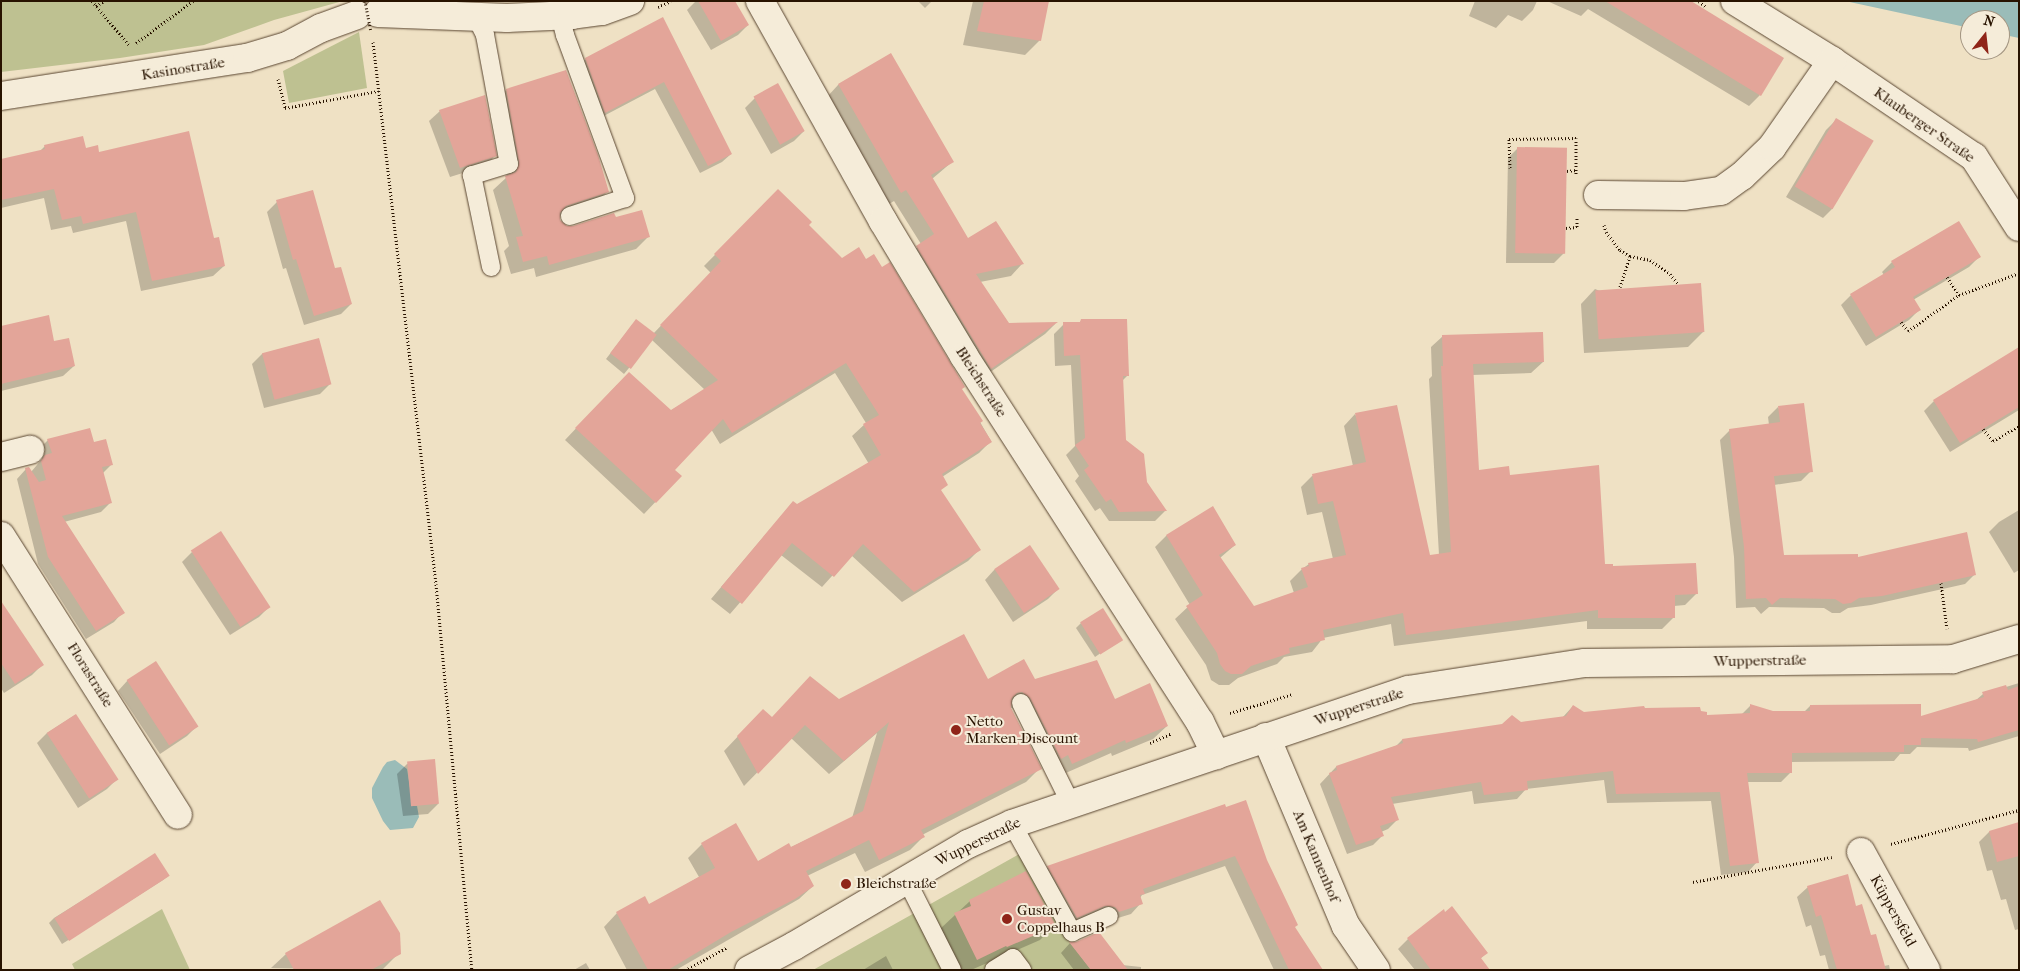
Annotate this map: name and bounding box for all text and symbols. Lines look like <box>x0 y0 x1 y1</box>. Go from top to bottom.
north arrow <box>1960 10 2010 60</box>
text: N <box>1982 11 1996 31</box>
street label: Kasinostraße <box>140 54 226 84</box>
street label: Klauberger Straße <box>1870 83 1978 167</box>
street label: Bleichstraße <box>952 343 1010 421</box>
street label: Florastraße <box>63 639 117 711</box>
street label: Wupperstraße <box>1713 651 1807 671</box>
street label: Wupperstraße <box>1312 684 1406 730</box>
place label: Netto Marken-Discount <box>966 712 1078 747</box>
marker: Netto Marken-Discount <box>950 724 962 736</box>
street label: Am Kannenhof <box>1289 808 1343 904</box>
street label: Wupperstraße <box>932 814 1024 870</box>
street label: Küppersfeld <box>1866 872 1920 950</box>
place label: Bleichstraße <box>856 875 936 893</box>
marker: Bleichstraße <box>840 878 852 890</box>
place label: Gustav Coppelhaus B <box>1017 901 1105 936</box>
marker: Gustav Coppelhaus B <box>1001 913 1013 925</box>

